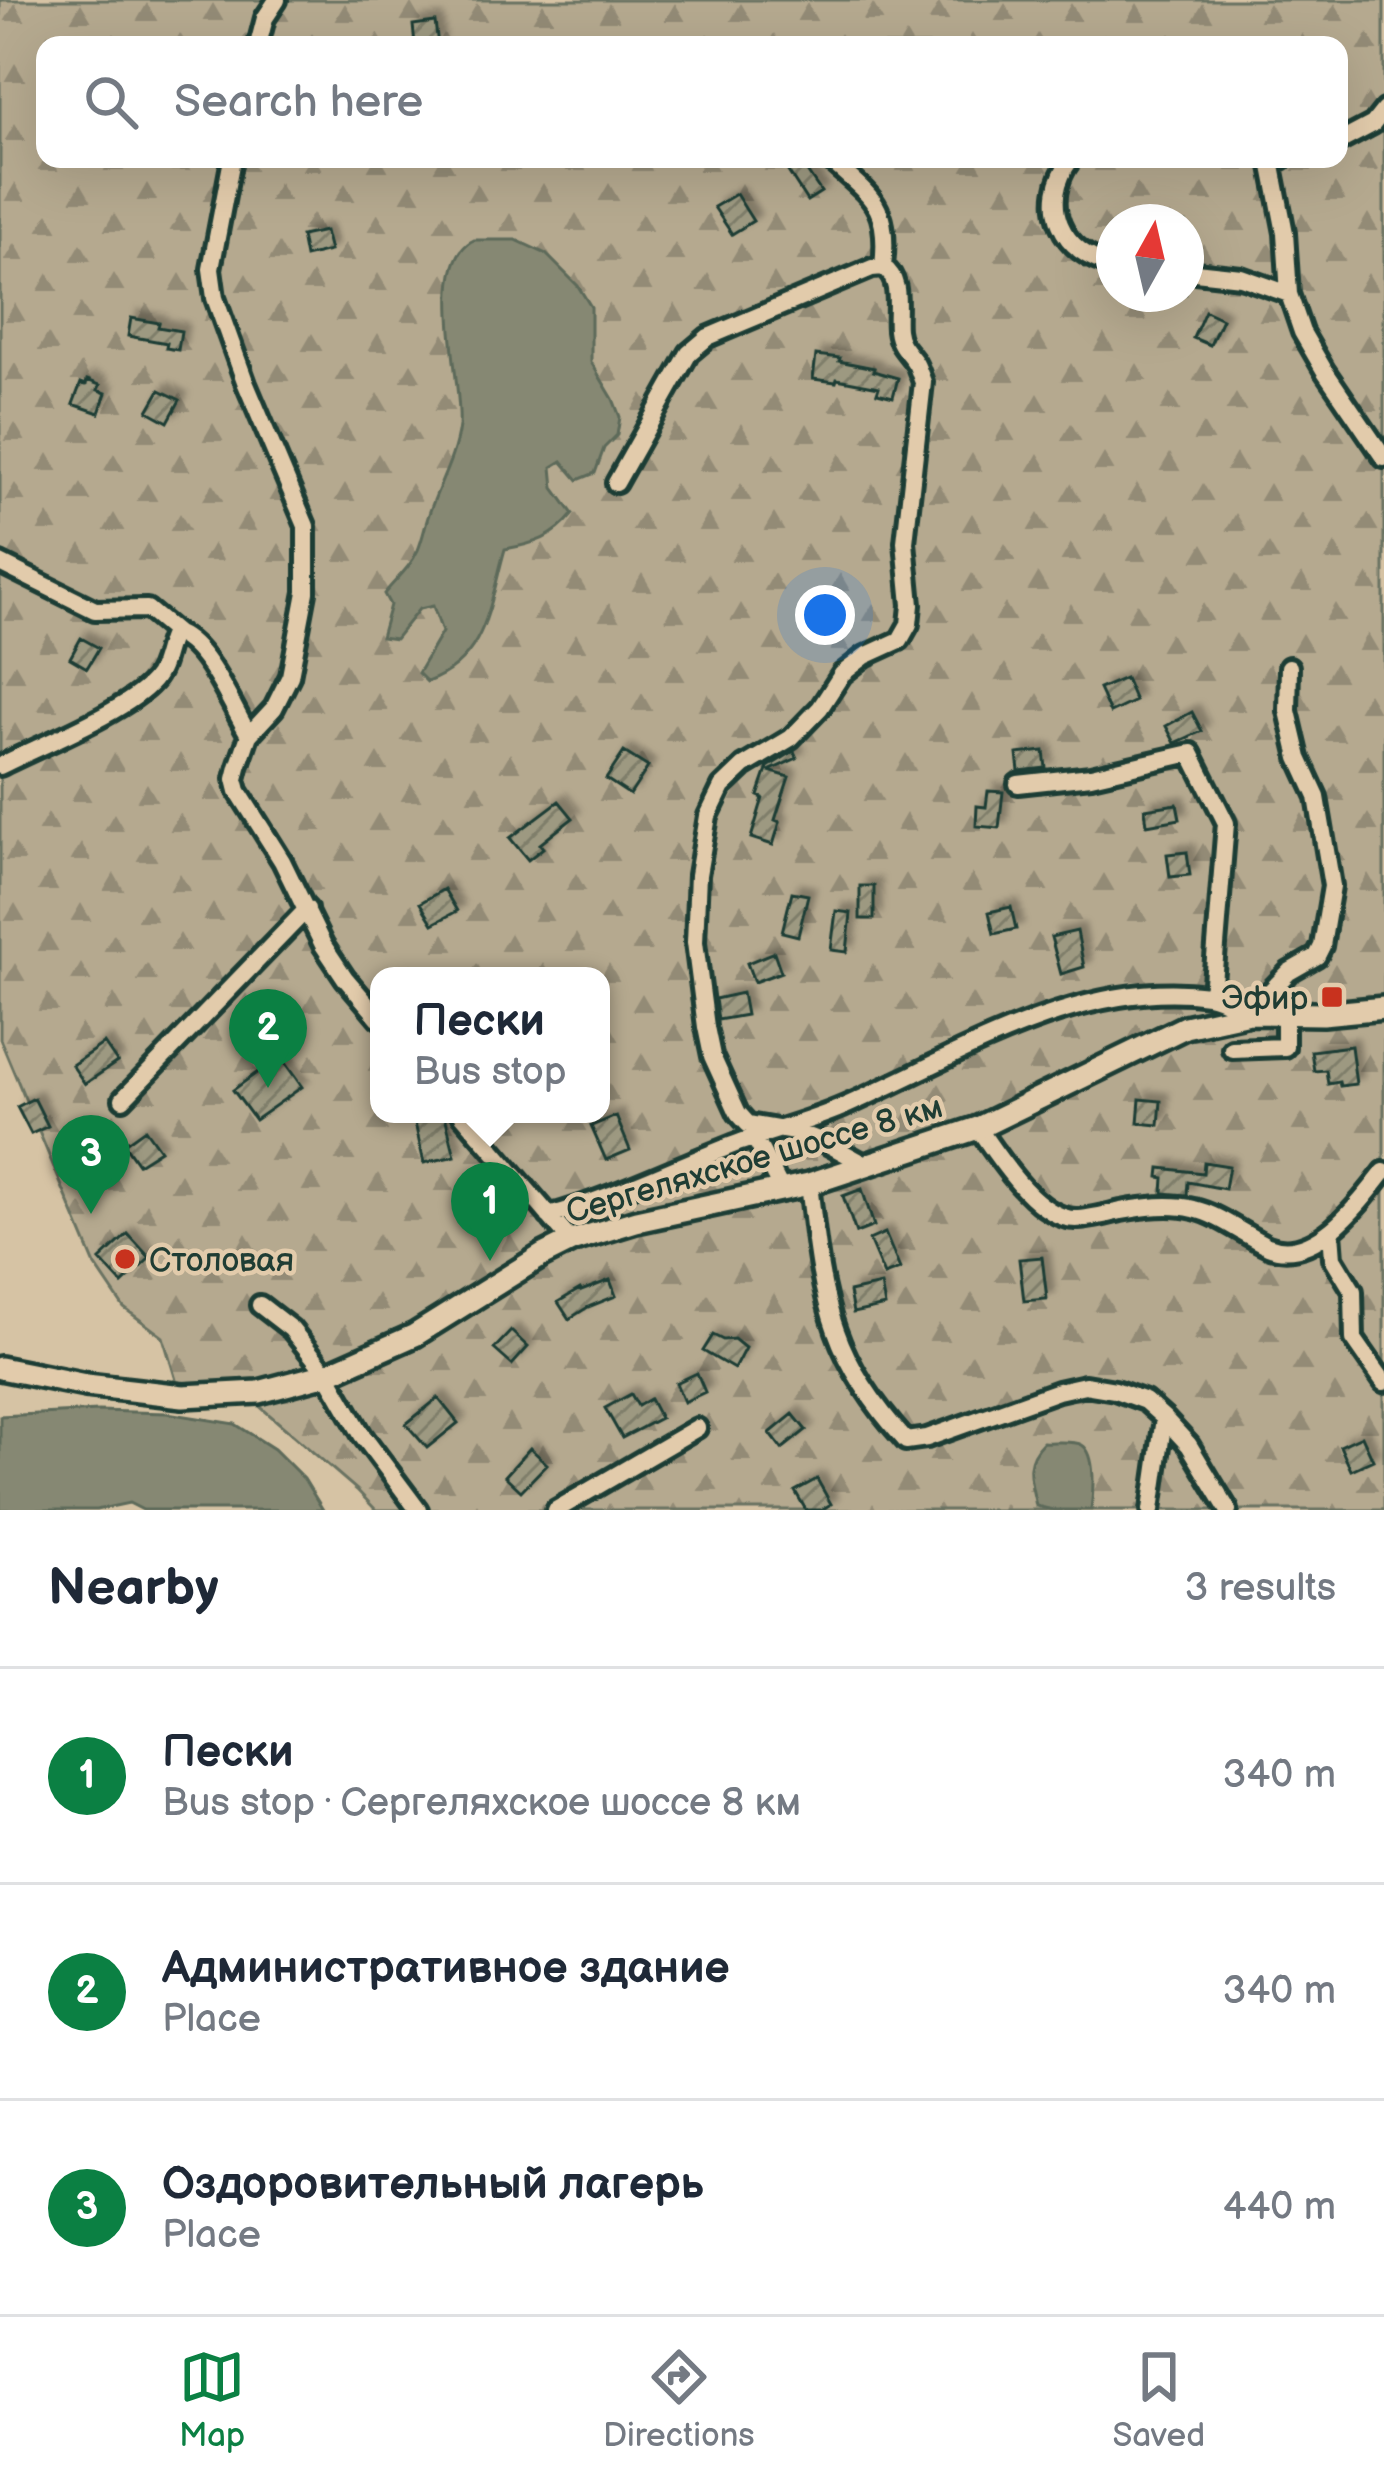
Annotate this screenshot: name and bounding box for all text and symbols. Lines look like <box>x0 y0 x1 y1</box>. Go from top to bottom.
search box <box>36 36 1348 168</box>
icon: search <box>78 69 144 135</box>
text: Search here <box>174 75 423 130</box>
north arrow <box>1096 204 1204 312</box>
your location <box>795 585 855 645</box>
popup <box>370 967 610 1123</box>
place label: Эфир <box>1221 979 1308 1019</box>
marker: Эфир <box>1319 984 1345 1010</box>
pin: 2 <box>229 989 307 1088</box>
text: Пески <box>413 994 545 1049</box>
text: Bus stop <box>413 1049 567 1096</box>
street label: Сергеляхское шоссе 8 км <box>562 1087 947 1233</box>
pin: 3 <box>52 1115 130 1214</box>
pin: 1 <box>451 1162 529 1261</box>
place label: Столовая <box>149 1241 294 1281</box>
marker: Столовая <box>112 1246 138 1272</box>
text: Nearby <box>48 1558 219 1619</box>
text: 3 results <box>1184 1565 1336 1612</box>
text: Пески <box>162 1725 294 1780</box>
text: 1 <box>79 1752 95 1799</box>
text: 340 m <box>1223 1752 1336 1799</box>
text: Bus stop · Сергеляхское шоссе 8 км <box>162 1780 801 1827</box>
text: Административное здание <box>162 1941 730 1996</box>
text: 2 <box>75 1968 99 2015</box>
text: 340 m <box>1223 1968 1336 2015</box>
text: Place <box>162 1996 261 2043</box>
text: Оздоровительный лагерь <box>162 2157 704 2212</box>
text: 3 <box>76 2184 98 2231</box>
text: 440 m <box>1223 2184 1336 2231</box>
text: Place <box>162 2212 261 2259</box>
tab: Map <box>179 2344 245 2456</box>
tab: Directions <box>603 2344 755 2456</box>
tab: Saved <box>1112 2344 1205 2456</box>

